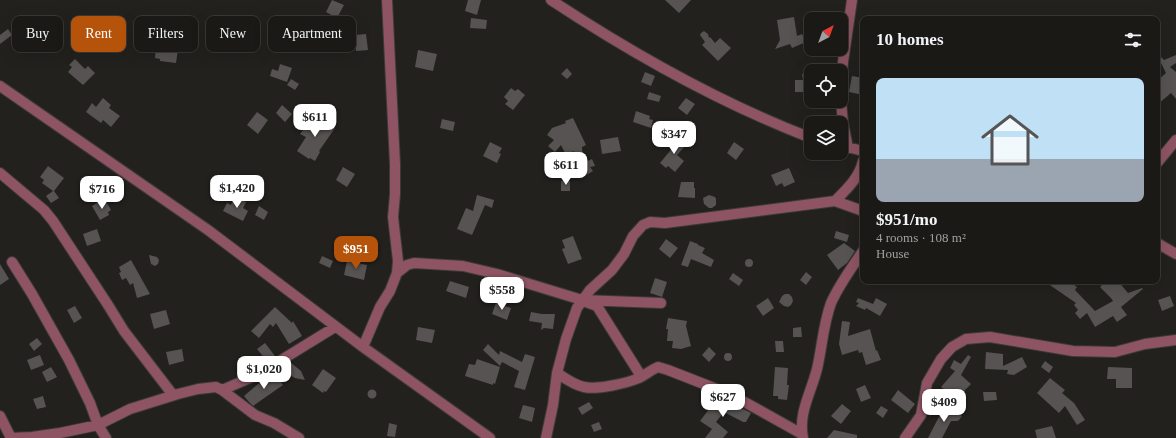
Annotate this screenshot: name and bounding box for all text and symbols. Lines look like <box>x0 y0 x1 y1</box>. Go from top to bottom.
north arrow <box>804 12 848 56</box>
map controls <box>804 12 848 160</box>
chip: Buy <box>12 16 63 52</box>
chip: Rent <box>71 16 126 52</box>
chip: Filters <box>134 16 198 52</box>
chip: New <box>206 16 260 52</box>
chip: Apartment <box>268 16 356 52</box>
icon: filters <box>1122 29 1144 51</box>
text: 10 homes <box>876 30 944 49</box>
button: locate <box>804 64 848 108</box>
pin: $611 <box>291 104 339 138</box>
icon: home <box>974 104 1046 176</box>
text: $611 <box>302 109 328 124</box>
button: layers <box>804 116 848 160</box>
pin: $347 <box>650 121 698 155</box>
text: $347 <box>661 126 687 141</box>
pin: $611 <box>542 152 590 186</box>
text: $611 <box>553 157 579 172</box>
pin: $1,420 <box>204 175 270 209</box>
pin: $716 <box>78 176 126 210</box>
text: $1,420 <box>219 180 255 195</box>
text: $716 <box>89 181 115 196</box>
text: $951/mo <box>876 210 937 229</box>
text: 4 rooms · 108 m² <box>876 230 966 245</box>
pin: $951 <box>332 236 380 270</box>
text: $951 <box>343 241 369 256</box>
text: House <box>876 246 909 261</box>
pin: $558 <box>478 277 526 311</box>
text: $558 <box>489 282 515 297</box>
pin: $1,020 <box>231 356 297 390</box>
text: $1,020 <box>246 361 282 376</box>
pin: $627 <box>699 384 747 418</box>
text: $627 <box>710 389 736 404</box>
pin: $409 <box>920 389 968 423</box>
text: $409 <box>931 394 957 409</box>

